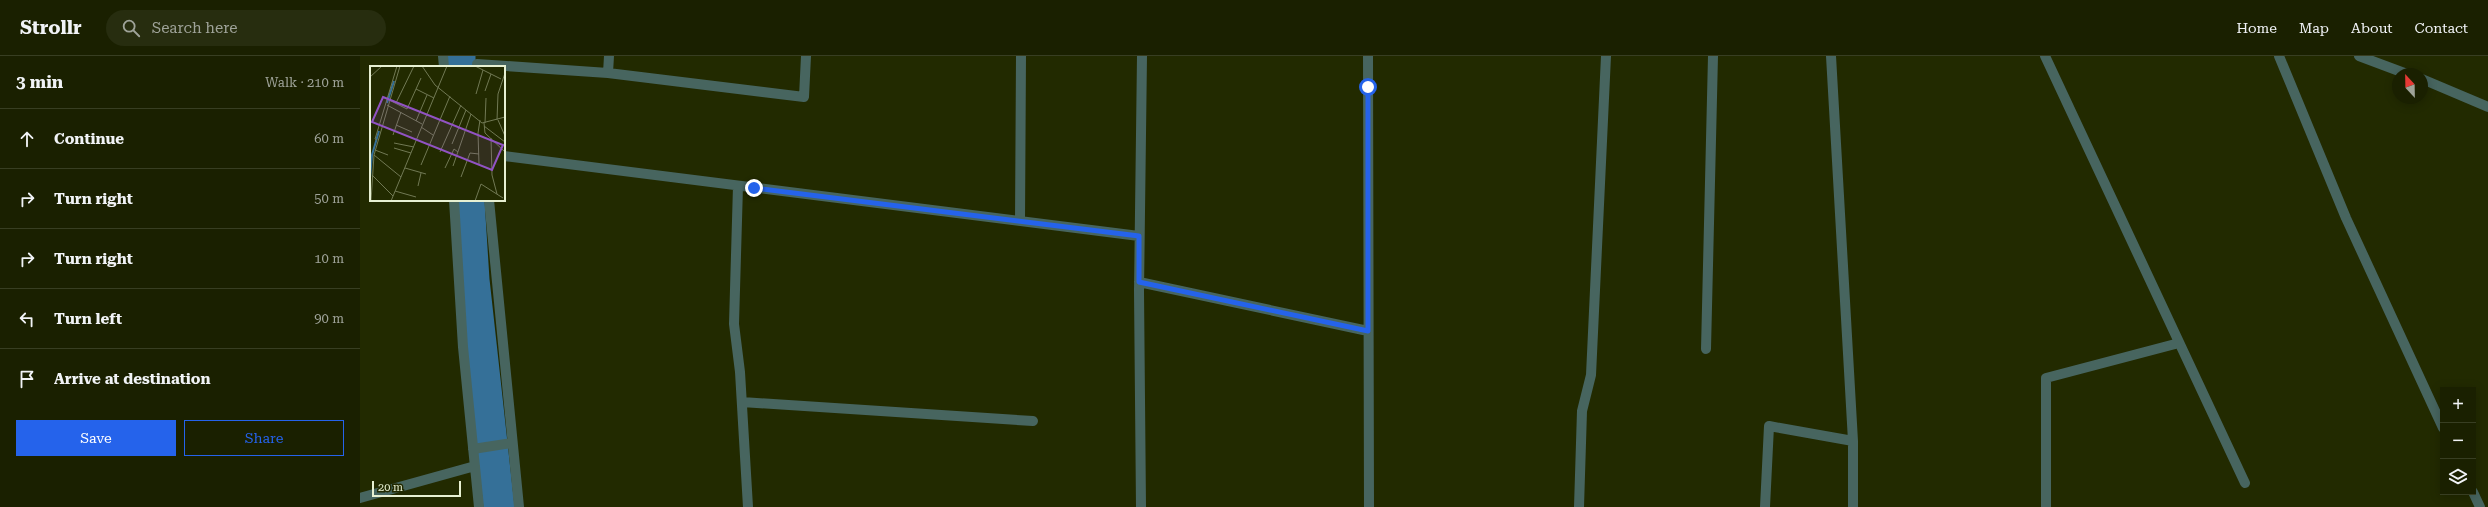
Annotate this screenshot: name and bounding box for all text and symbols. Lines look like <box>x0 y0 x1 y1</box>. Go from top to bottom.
search box <box>106 10 386 46</box>
text: Strollr <box>20 16 82 39</box>
icon: search <box>120 17 142 39</box>
text: Search here <box>152 19 238 37</box>
text: Home <box>2236 20 2277 36</box>
text: Map <box>2299 20 2329 36</box>
text: About <box>2351 20 2393 36</box>
text: Contact <box>2415 20 2468 36</box>
inset map <box>370 66 505 201</box>
north arrow <box>2392 68 2428 104</box>
text: 3 min <box>16 72 63 92</box>
text: Walk · 210 m <box>265 75 344 90</box>
route start <box>1359 78 1377 96</box>
icon: ahead <box>16 128 38 150</box>
text: Continue <box>54 130 124 148</box>
text: 60 m <box>314 131 344 146</box>
route end <box>745 179 763 197</box>
icon: right <box>16 188 38 210</box>
text: Turn right <box>54 190 133 208</box>
text: 50 m <box>314 191 344 206</box>
icon: right <box>16 248 38 270</box>
text: Turn right <box>54 250 133 268</box>
text: 10 m <box>314 251 344 266</box>
icon: left <box>16 308 38 330</box>
text: Turn left <box>54 310 122 328</box>
text: 90 m <box>314 311 344 326</box>
icon: arrive <box>16 368 38 390</box>
text: Arrive at destination <box>54 370 210 388</box>
map controls <box>2440 387 2476 495</box>
button: + <box>2440 387 2476 423</box>
button: Save <box>16 420 176 456</box>
button: Share <box>184 420 344 456</box>
button: − <box>2440 423 2476 459</box>
button: layers <box>2440 459 2476 495</box>
scale bar <box>372 479 461 498</box>
text: 20 m <box>378 481 403 494</box>

